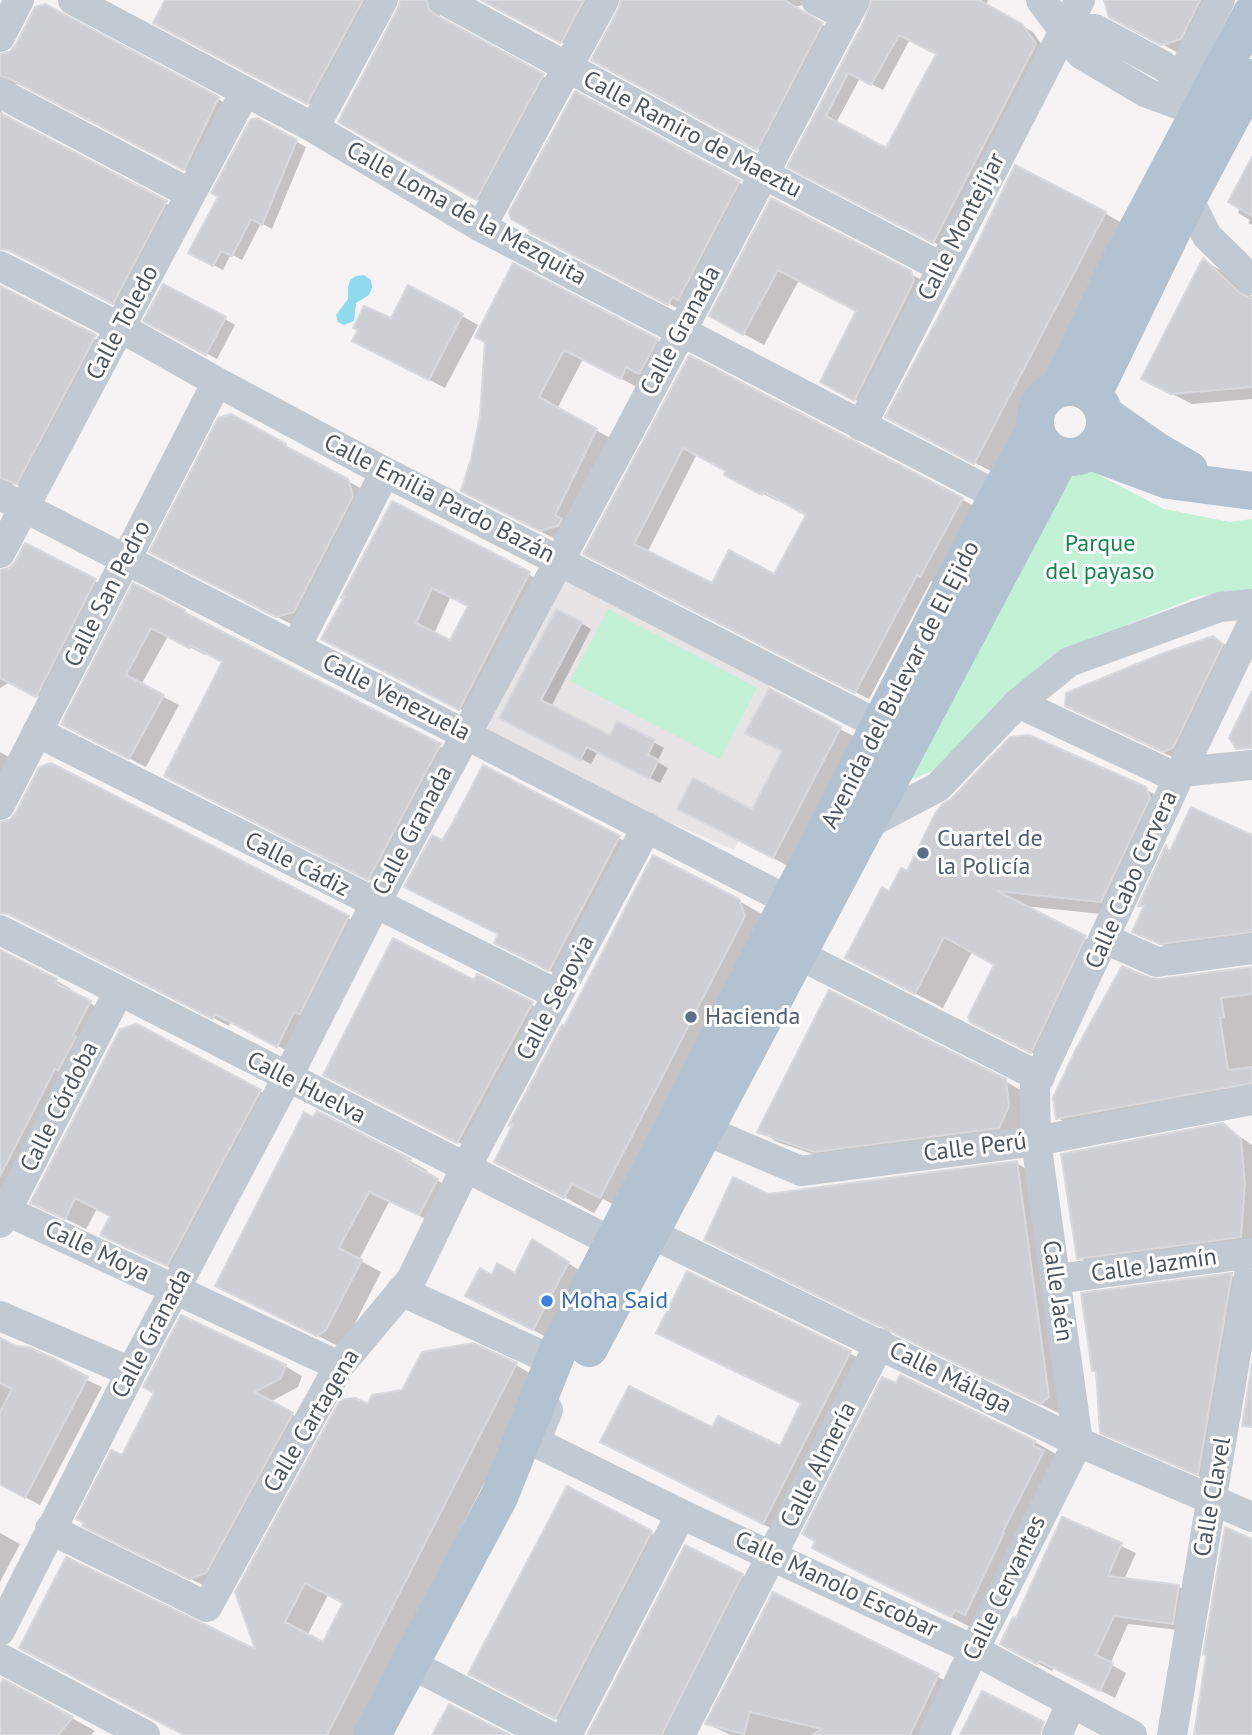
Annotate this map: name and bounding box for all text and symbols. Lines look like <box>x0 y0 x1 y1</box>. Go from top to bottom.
street label: Calle Ramiro de Maeztu <box>578 65 806 205</box>
street label: Calle Loma de la Mezquita <box>341 136 591 292</box>
street label: Calle Montejíjar <box>912 148 1012 306</box>
street label: Calle Toledo <box>81 261 165 385</box>
street label: Calle Granada <box>635 261 727 401</box>
street label: Calle Emilia Pardo Bazán <box>319 428 559 570</box>
street label: Calle San Pedro <box>59 516 157 672</box>
park label: Parque del payaso <box>1045 530 1155 586</box>
street label: Avenida del Bulevar de El Ejido <box>816 536 986 834</box>
street label: Calle Venezuela <box>317 648 475 748</box>
street label: Calle Granada <box>367 761 459 901</box>
street label: Calle Cabo Cervera <box>1080 786 1184 974</box>
place label: Cuartel de la Policía <box>937 825 1043 881</box>
street label: Calle Cádiz <box>240 826 354 904</box>
marker: Cuartel de la Policía <box>915 845 931 861</box>
street label: Calle Segovia <box>511 930 601 1066</box>
place label: Hacienda <box>705 1003 800 1031</box>
marker: Hacienda <box>683 1009 699 1025</box>
street label: Calle Córdoba <box>15 1037 105 1177</box>
street label: Calle Huelva <box>242 1046 370 1130</box>
street label: Calle Perú <box>922 1127 1028 1169</box>
street label: Calle Moya <box>40 1215 154 1289</box>
street label: Calle Jaén <box>1036 1238 1078 1344</box>
street label: Calle Jazmín <box>1089 1243 1219 1289</box>
street label: Calle Granada <box>106 1264 198 1404</box>
place label: Moha Said <box>561 1287 668 1315</box>
marker: Moha Said <box>539 1293 555 1309</box>
street label: Calle Málaga <box>884 1336 1016 1420</box>
street label: Calle Cartagena <box>258 1344 366 1498</box>
street label: Calle Almería <box>775 1397 863 1533</box>
street label: Calle Clavel <box>1188 1435 1238 1559</box>
street label: Calle Cervantes <box>957 1511 1053 1665</box>
street label: Calle Manolo Escobar <box>730 1525 942 1645</box>

